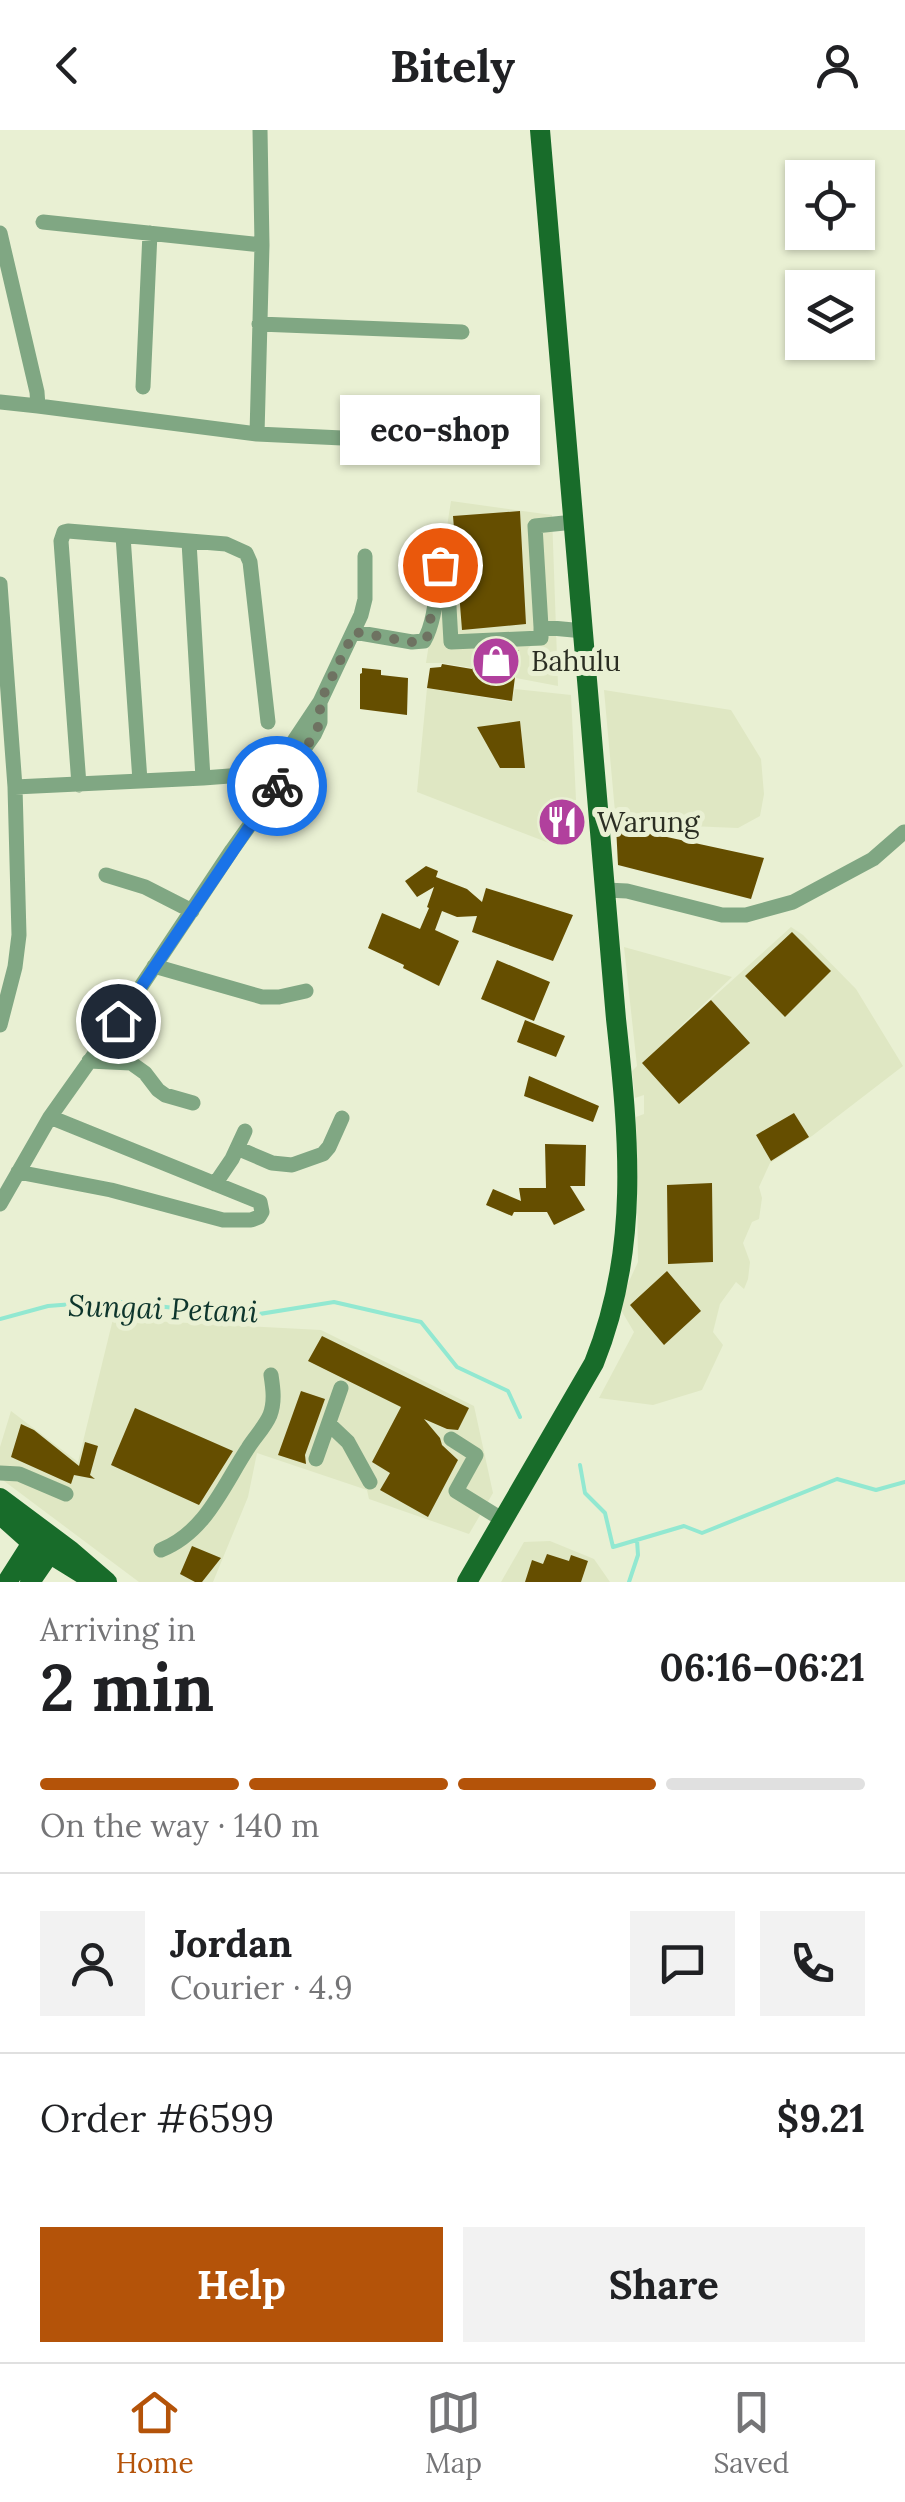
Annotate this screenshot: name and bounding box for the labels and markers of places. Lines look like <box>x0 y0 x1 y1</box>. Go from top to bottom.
callout: eco-shop <box>340 395 540 465</box>
pin <box>398 523 483 608</box>
shop icon: Bahulu <box>470 635 522 687</box>
place label: Bahulu <box>531 643 621 679</box>
restaurant icon: Warung <box>536 796 588 848</box>
place label: Warung <box>597 804 700 840</box>
pin <box>76 979 161 1064</box>

